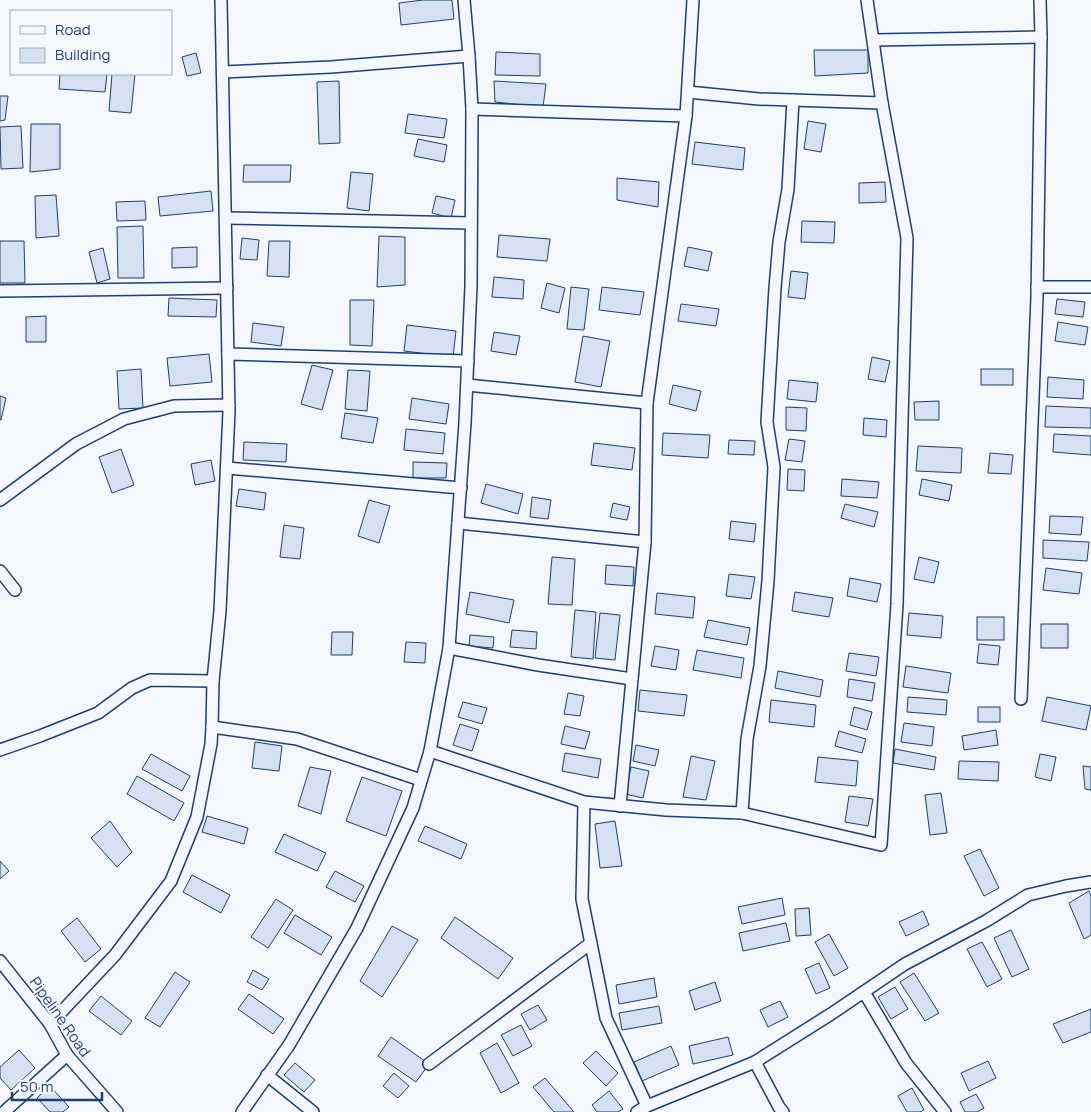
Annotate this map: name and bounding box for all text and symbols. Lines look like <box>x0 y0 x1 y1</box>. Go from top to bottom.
legend <box>10 10 172 75</box>
text: Road <box>55 19 91 40</box>
text: Building <box>55 44 110 65</box>
street label: Pipeline Road <box>25 972 96 1061</box>
scale bar <box>12 1070 102 1102</box>
text: 50 m <box>20 1076 54 1097</box>

